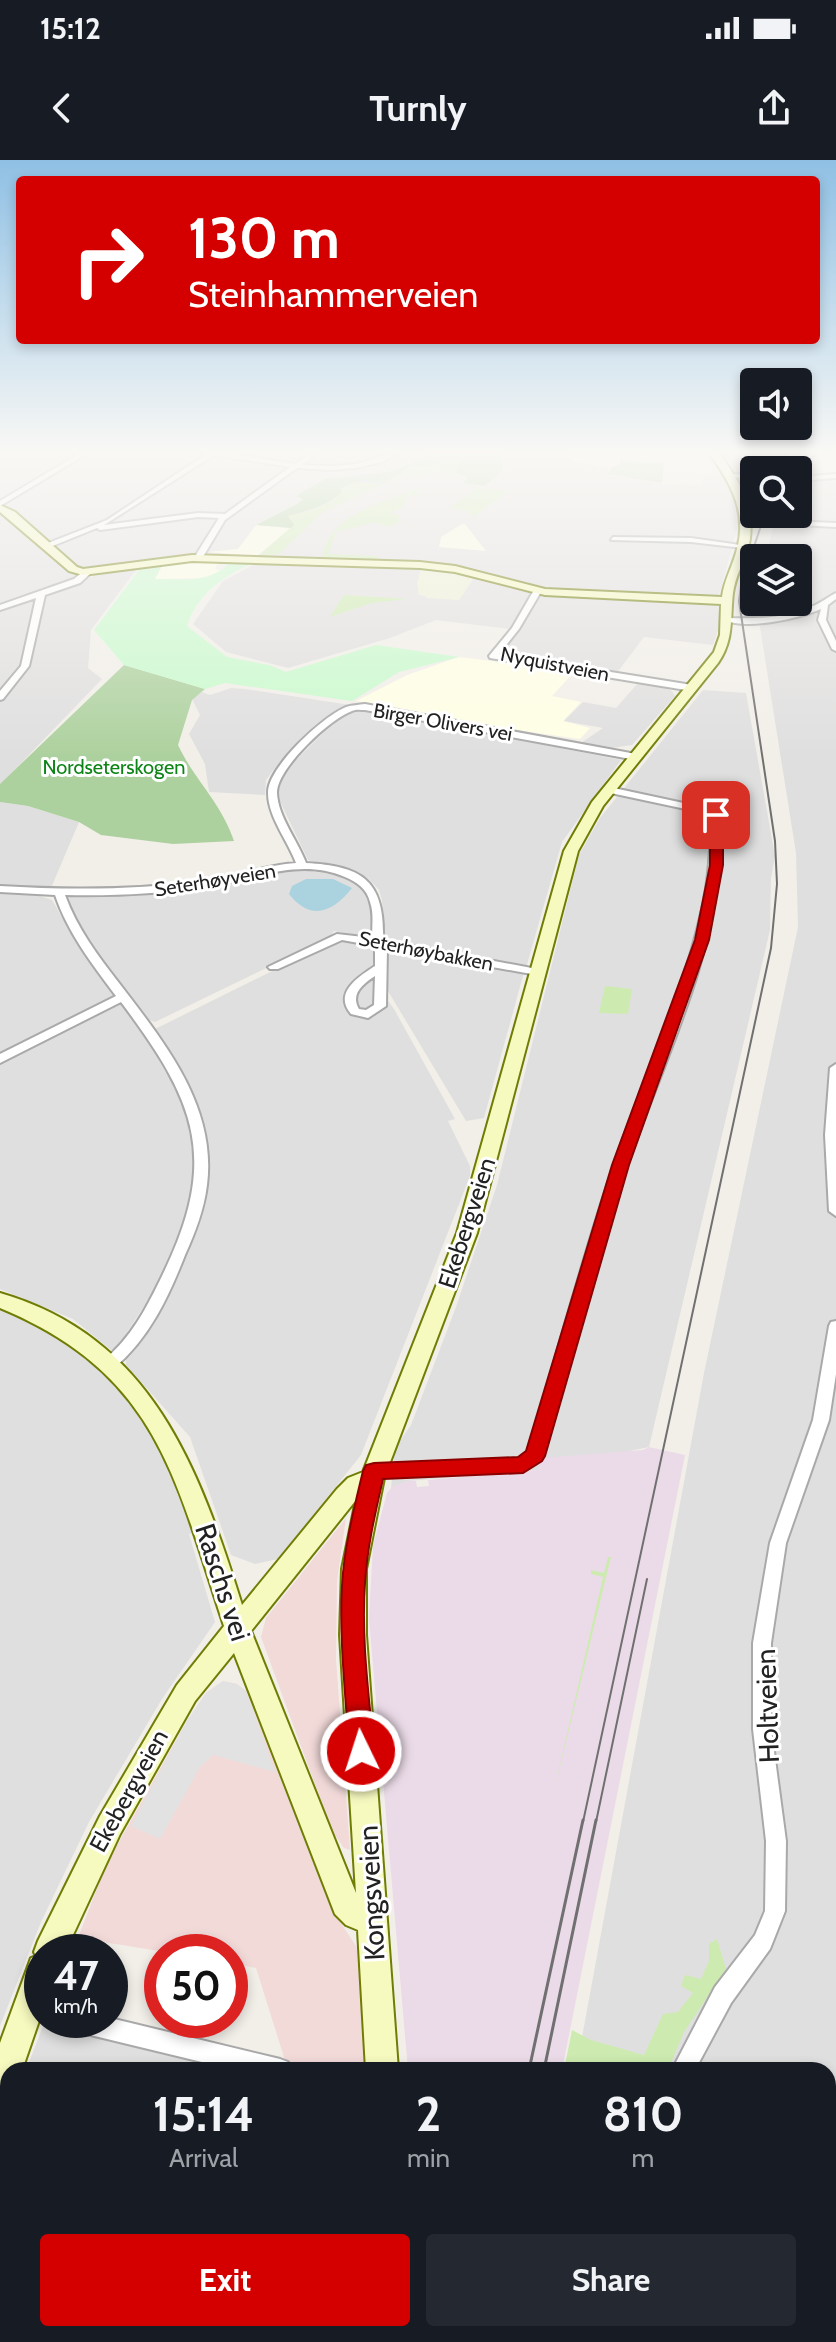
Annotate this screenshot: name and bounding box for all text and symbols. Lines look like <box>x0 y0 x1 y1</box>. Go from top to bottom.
text: 15:12 <box>40 10 101 47</box>
icon: back <box>40 86 84 130</box>
text: Turnly <box>369 86 467 130</box>
icon: share <box>752 86 796 130</box>
text: 130 m <box>188 204 340 272</box>
icon: right <box>56 208 160 312</box>
text: Steinhammerveien <box>188 272 478 316</box>
map controls <box>740 368 812 616</box>
button: sound <box>740 368 812 440</box>
button: search <box>740 456 812 528</box>
button: layers <box>740 544 812 616</box>
street label: Nyquistveien <box>499 642 611 686</box>
street label: Birger Olivers vei <box>372 698 514 746</box>
park label: Nordseterskogen <box>43 755 185 779</box>
pin <box>682 781 750 849</box>
icon: arrive <box>694 793 738 837</box>
street label: Seterhøyveien <box>153 859 277 901</box>
street label: Seterhøybakken <box>357 926 495 976</box>
street label: Ekebergveien <box>432 1154 501 1292</box>
street label: Raschs vei <box>188 1519 258 1645</box>
street label: Holtveien <box>748 1648 786 1764</box>
position arrow <box>319 1709 403 1793</box>
street label: Ekebergveien <box>83 1724 174 1857</box>
street label: Kongsveien <box>350 1825 392 1961</box>
speed limit sign: 50 <box>144 1934 248 2038</box>
text: 47 <box>53 1951 99 2000</box>
text: km/h <box>54 1994 98 2018</box>
text: 15:14 <box>153 2085 254 2143</box>
text: 2 <box>416 2085 441 2143</box>
text: 810 <box>603 2085 683 2143</box>
text: Arrival <box>169 2142 238 2174</box>
text: min <box>407 2142 450 2174</box>
text: m <box>632 2142 654 2174</box>
button: Exit <box>40 2234 410 2326</box>
button: Share <box>426 2234 796 2326</box>

